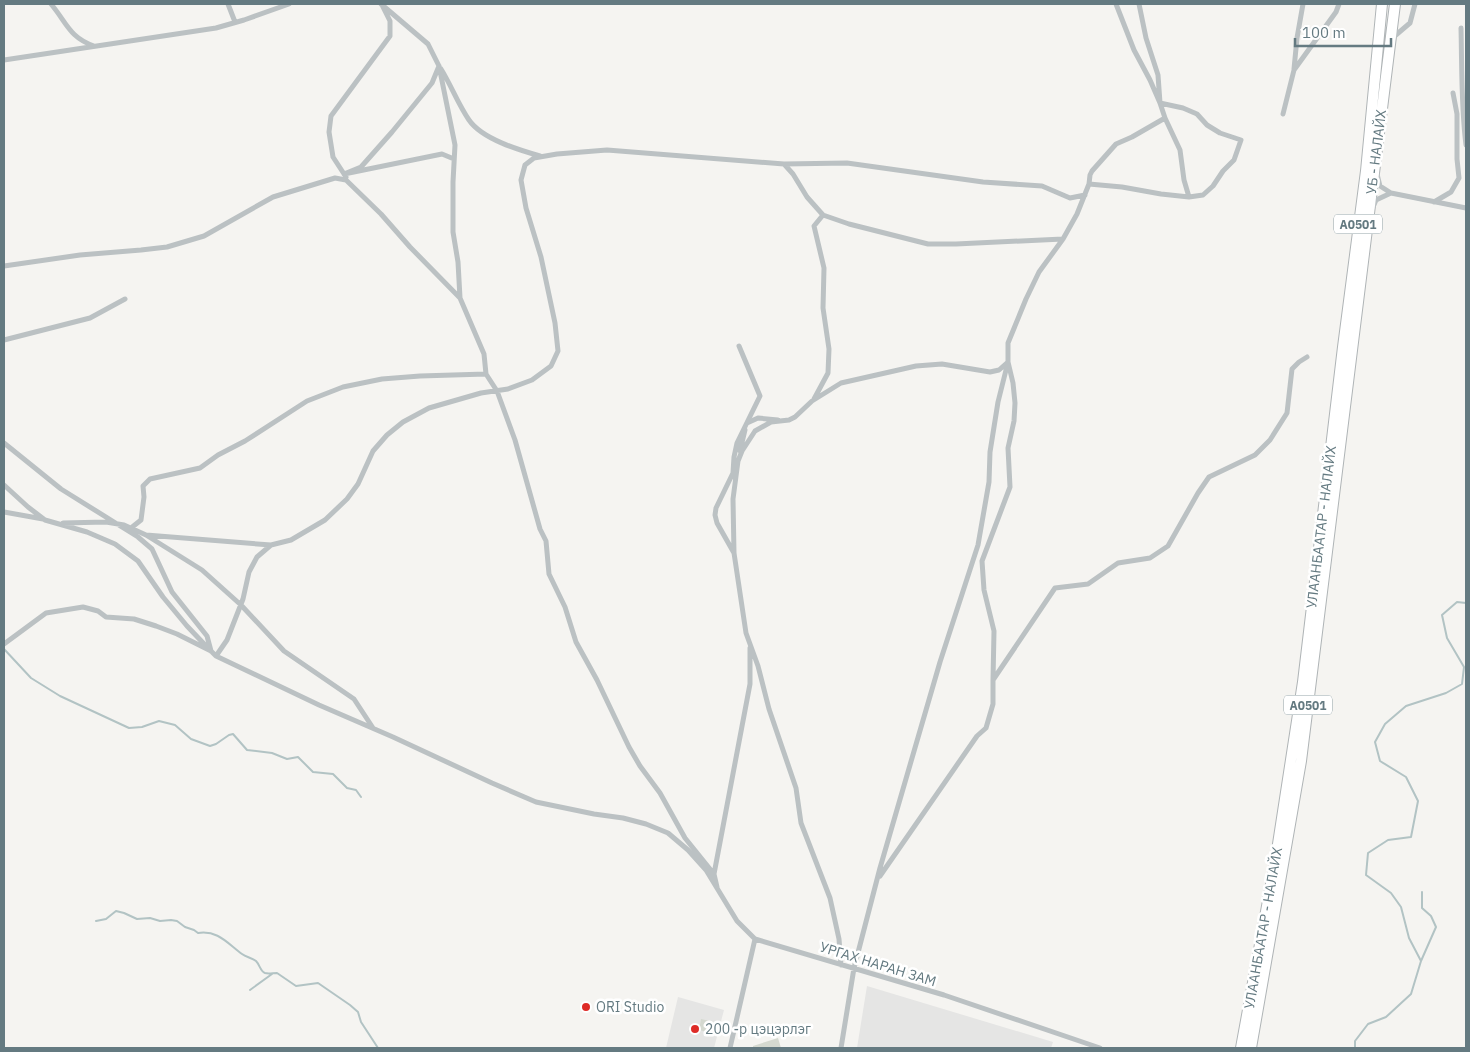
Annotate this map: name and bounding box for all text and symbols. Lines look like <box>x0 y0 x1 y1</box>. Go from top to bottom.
scale bar <box>1295 15 1391 47</box>
text: 100 m <box>1302 23 1346 42</box>
street label: УБ - НАЛАЙХ <box>1361 108 1390 196</box>
road number: A0501 <box>1334 214 1382 233</box>
street label: УЛААНБААТАР - НАЛАЙХ <box>1301 444 1340 610</box>
road number: A0501 <box>1284 696 1332 714</box>
street label: УЛААНБААТАР - НАЛАЙХ <box>1239 845 1286 1010</box>
street label: УРГАХ НАРАН ЗАМ <box>818 938 938 990</box>
place label: ORI Studio <box>596 998 664 1016</box>
marker: ORI Studio <box>580 1001 592 1013</box>
place label: 200 -р цэцэрлэг <box>705 1020 811 1038</box>
marker: 200 -р цэцэрлэг <box>689 1023 701 1035</box>

